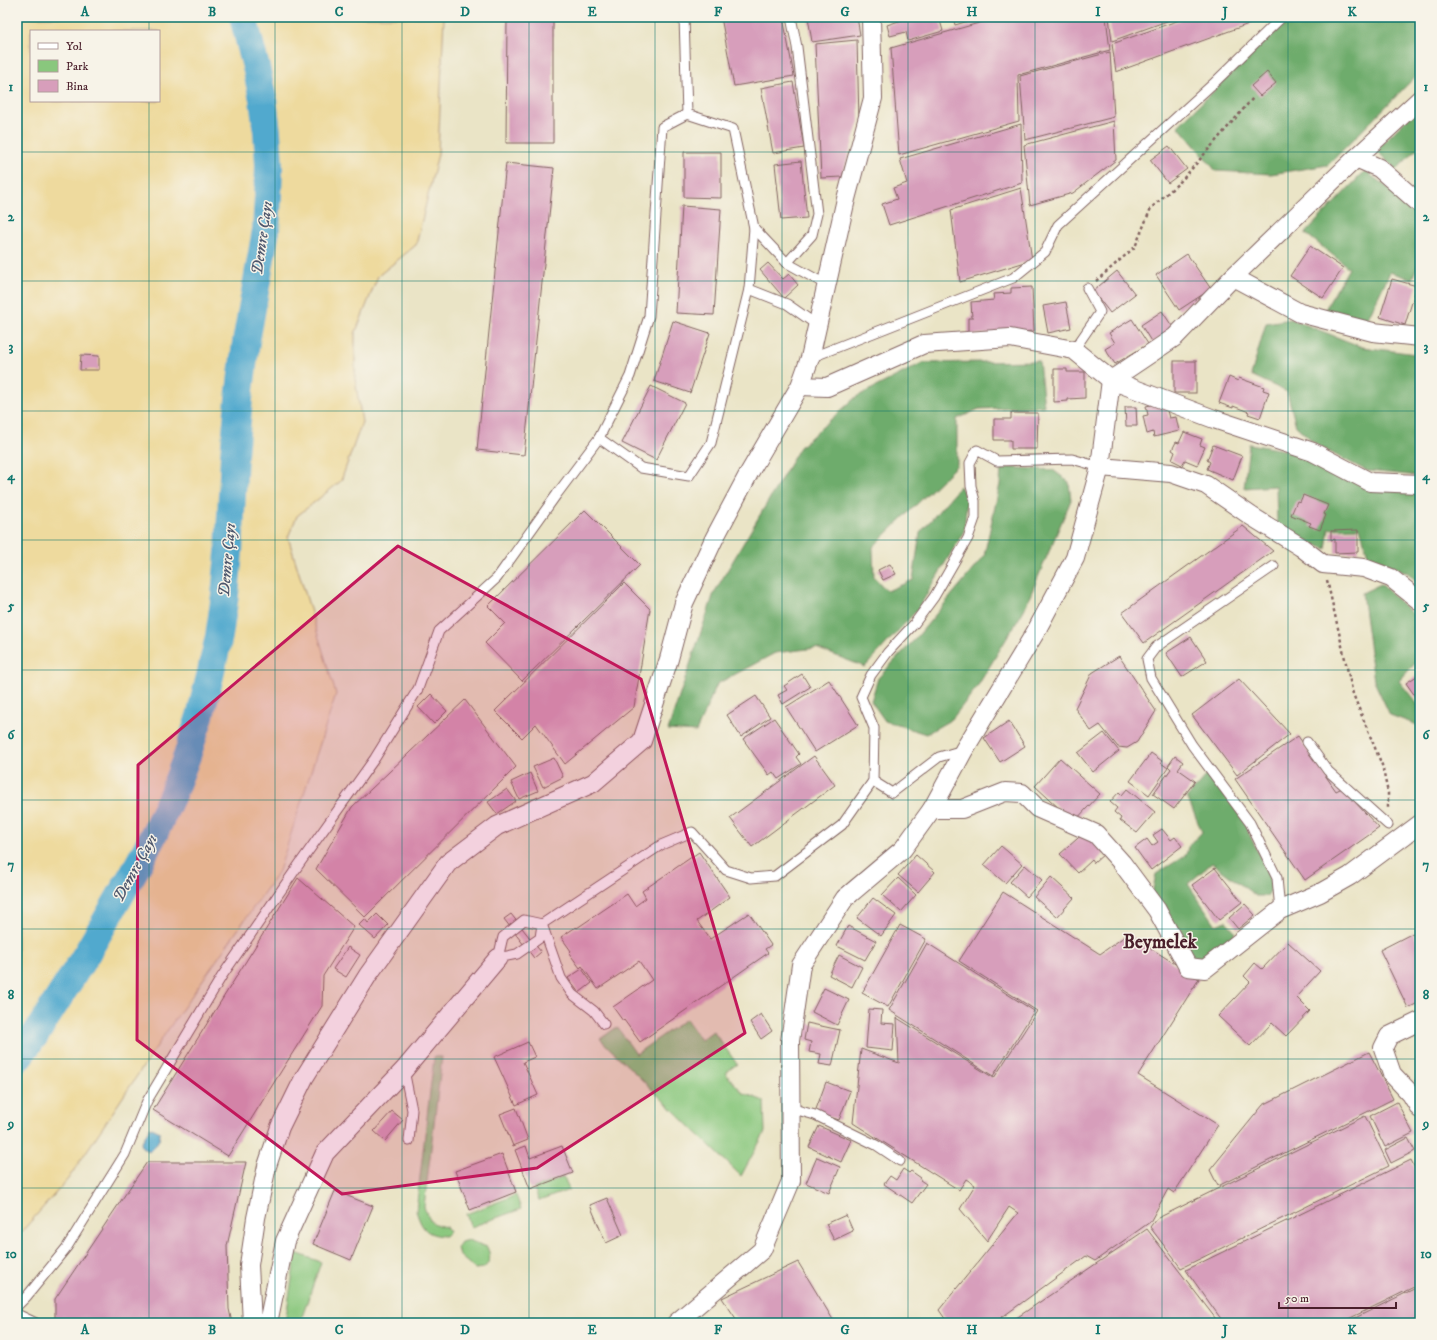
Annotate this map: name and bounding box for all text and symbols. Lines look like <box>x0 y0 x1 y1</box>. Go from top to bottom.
text: A <box>80 4 90 20</box>
text: B <box>208 4 216 20</box>
text: C <box>335 4 344 20</box>
text: D <box>460 4 470 20</box>
text: E <box>587 4 597 20</box>
text: F <box>714 4 723 20</box>
text: G <box>840 4 850 20</box>
text: H <box>967 4 978 20</box>
text: I <box>1095 4 1101 20</box>
text: J <box>1220 4 1228 21</box>
text: K <box>1347 4 1357 20</box>
legend <box>30 30 160 102</box>
text: Yol <box>66 39 83 54</box>
text: Park <box>66 59 88 74</box>
text: 1 <box>9 79 14 95</box>
text: Bina <box>66 79 89 94</box>
text: 1 <box>1424 79 1429 95</box>
water label: Demre Çayı <box>247 200 277 276</box>
text: 2 <box>8 209 15 225</box>
text: 2 <box>1423 209 1430 225</box>
text: 3 <box>9 339 14 355</box>
text: 3 <box>1424 339 1429 355</box>
text: 4 <box>6 468 15 485</box>
text: 4 <box>1421 468 1430 485</box>
water label: Demre Çayı <box>214 522 240 598</box>
text: 5 <box>7 598 15 614</box>
text: 5 <box>1422 598 1430 614</box>
text: 6 <box>8 727 16 743</box>
text: 6 <box>1423 727 1431 743</box>
water label: Demre Çayı <box>108 831 162 905</box>
text: 7 <box>8 857 15 873</box>
text: 7 <box>1423 857 1430 873</box>
district label: Beymelek <box>1123 931 1198 954</box>
text: 8 <box>8 987 15 1003</box>
text: 8 <box>1423 987 1430 1003</box>
text: 9 <box>7 1116 14 1132</box>
text: 9 <box>1422 1116 1429 1132</box>
text: 10 <box>5 1246 17 1262</box>
text: 10 <box>1420 1246 1432 1262</box>
scale bar <box>1279 1284 1396 1310</box>
text: 50 m <box>1285 1291 1309 1306</box>
text: A <box>80 1322 90 1338</box>
text: B <box>208 1322 216 1338</box>
text: C <box>335 1322 344 1338</box>
text: D <box>460 1322 470 1338</box>
text: E <box>587 1322 597 1338</box>
text: F <box>714 1322 723 1338</box>
text: G <box>840 1322 850 1338</box>
text: H <box>967 1322 978 1338</box>
text: I <box>1095 1322 1101 1338</box>
text: J <box>1220 1322 1228 1339</box>
text: K <box>1347 1322 1357 1338</box>

